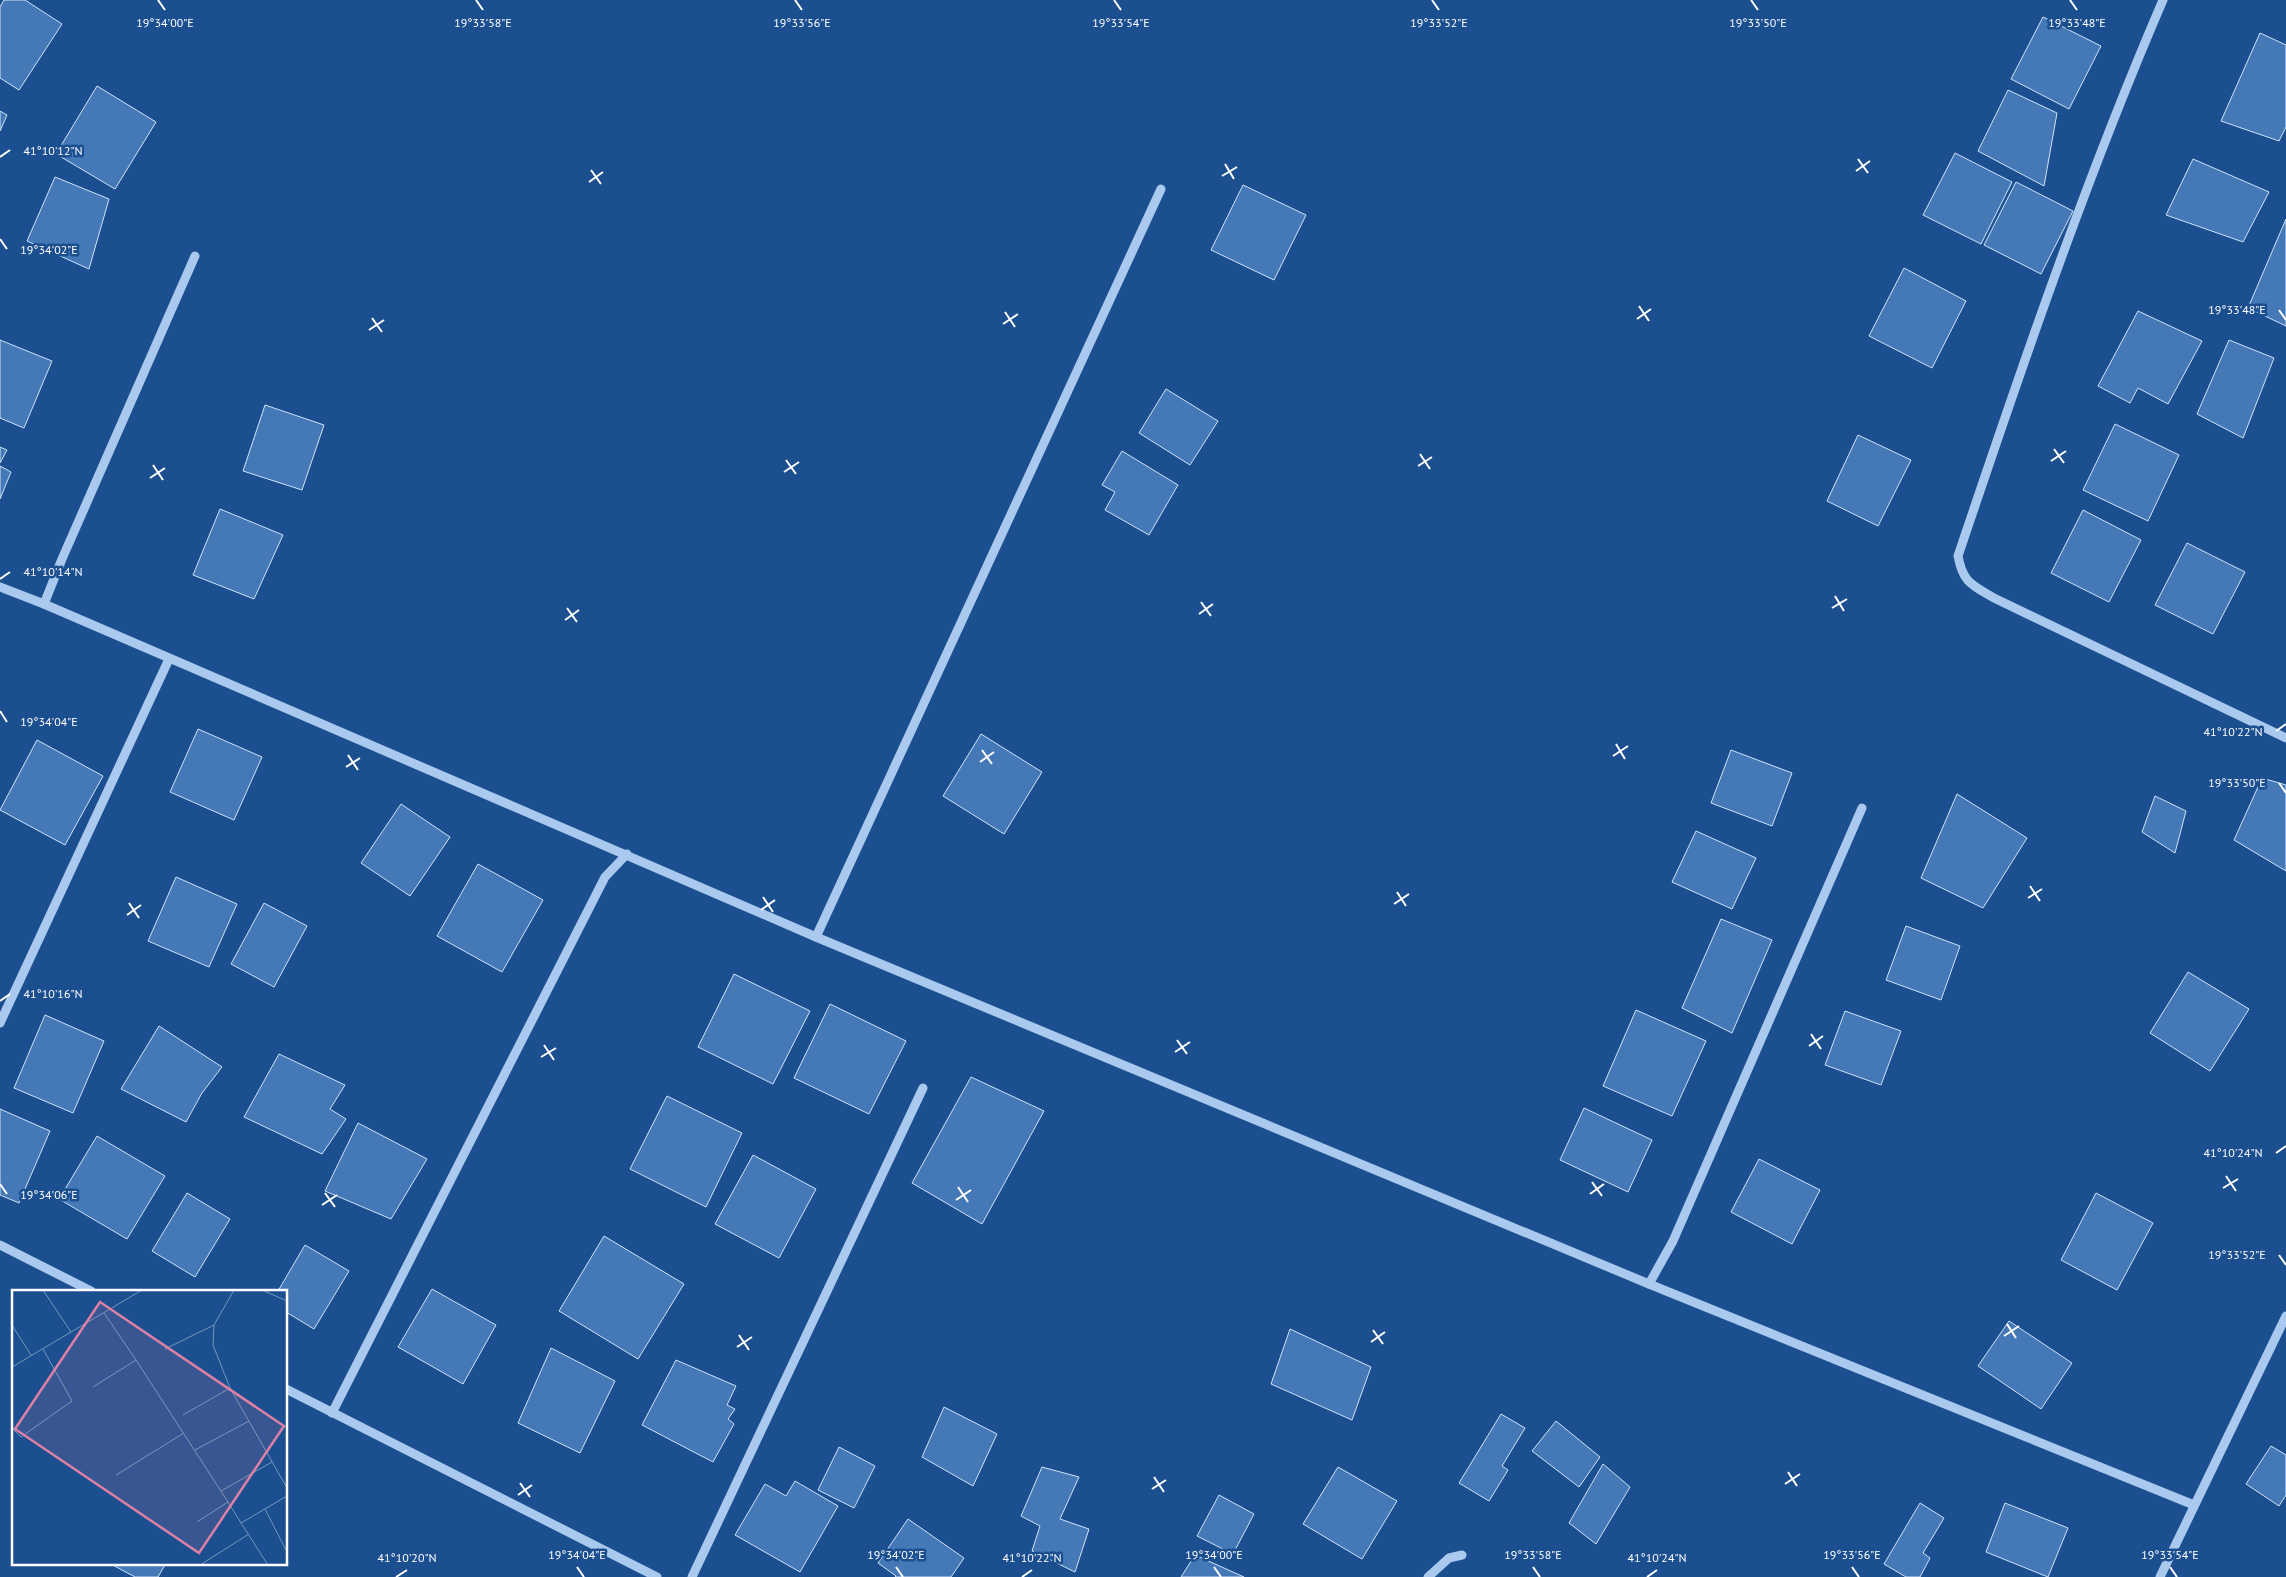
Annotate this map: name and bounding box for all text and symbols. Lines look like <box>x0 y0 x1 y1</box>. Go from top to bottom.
text: 19°34'00"E <box>136 15 194 30</box>
text: 19°33'58"E <box>454 15 512 30</box>
text: 19°33'56"E <box>773 15 831 30</box>
text: 19°33'54"E <box>1092 15 1150 30</box>
text: 19°33'52"E <box>1410 15 1468 30</box>
text: 19°33'50"E <box>1729 15 1787 30</box>
text: 19°33'48"E <box>2048 15 2106 30</box>
text: 41°10'12"N <box>23 143 83 158</box>
text: 19°34'02"E <box>20 242 78 257</box>
text: 19°33'48"E <box>2208 302 2266 317</box>
text: 41°10'14"N <box>23 564 83 579</box>
text: 19°34'04"E <box>20 714 78 729</box>
text: 41°10'22"N <box>2203 724 2263 739</box>
text: 19°33'50"E <box>2208 775 2266 790</box>
text: 41°10'16"N <box>23 986 83 1001</box>
text: 41°10'24"N <box>2203 1145 2263 1160</box>
text: 19°34'06"E <box>20 1187 78 1202</box>
text: 19°33'52"E <box>2208 1247 2266 1262</box>
inset map <box>12 1290 288 1564</box>
text: 19°34'04"E <box>548 1547 606 1562</box>
text: 19°34'02"E <box>867 1547 925 1562</box>
text: 19°34'00"E <box>1185 1547 1243 1562</box>
text: 19°33'58"E <box>1504 1547 1562 1562</box>
text: 19°33'56"E <box>1823 1547 1881 1562</box>
text: 19°33'54"E <box>2141 1547 2199 1562</box>
text: 41°10'20"N <box>377 1550 437 1565</box>
text: 41°10'22"N <box>1002 1550 1062 1565</box>
text: 41°10'24"N <box>1627 1550 1687 1565</box>

